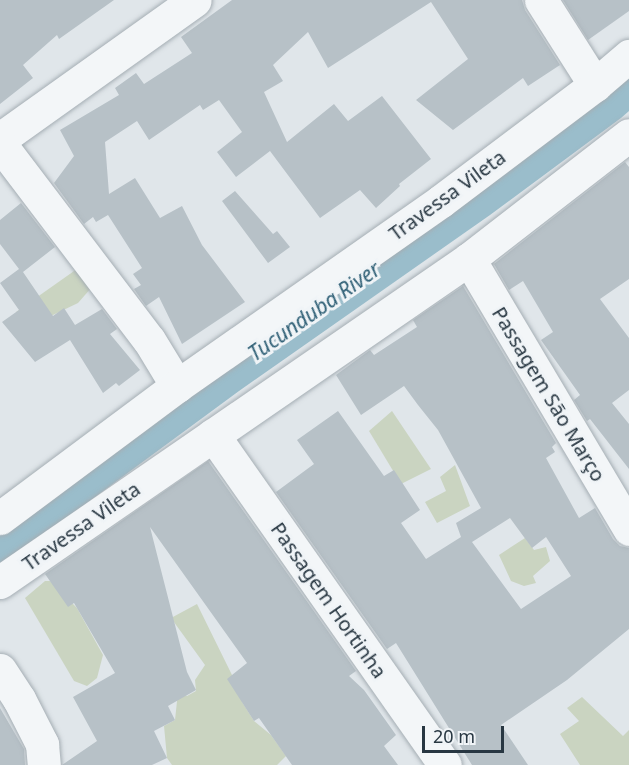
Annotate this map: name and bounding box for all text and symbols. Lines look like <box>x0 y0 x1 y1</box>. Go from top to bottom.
street label: Travessa Vileta <box>384 145 510 245</box>
water label: Tucunduba River <box>243 256 385 366</box>
street label: Passagem São Março <box>487 302 611 486</box>
street label: Travessa Vileta <box>17 477 145 575</box>
street label: Passagem Hortinha <box>266 517 392 683</box>
scale bar <box>425 714 508 752</box>
text: 20 m <box>433 724 475 748</box>

